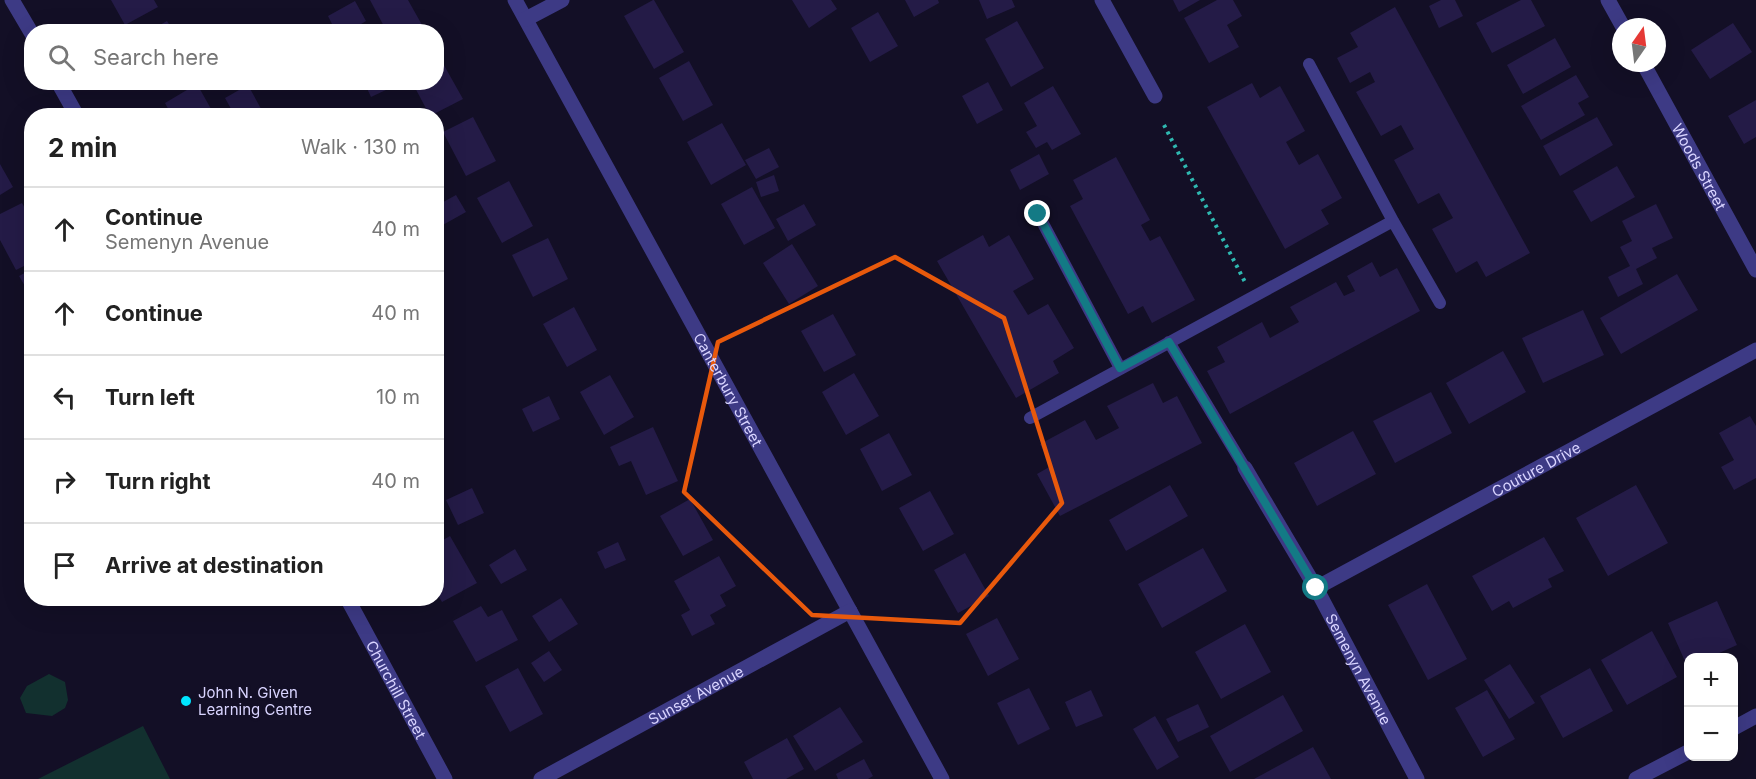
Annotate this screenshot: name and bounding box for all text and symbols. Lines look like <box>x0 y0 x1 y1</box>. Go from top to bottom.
north arrow <box>1612 18 1666 72</box>
search box <box>24 24 444 90</box>
icon: search <box>45 41 78 74</box>
text: Search here <box>93 44 219 70</box>
street label: Woods Street <box>1668 120 1731 213</box>
text: 2 min <box>48 132 118 163</box>
text: Walk · 130 m <box>301 135 420 159</box>
route end <box>1024 200 1050 226</box>
text: Continue <box>105 204 203 230</box>
icon: ahead <box>48 213 81 246</box>
text: 40 m <box>371 217 420 241</box>
text: Semenyn Avenue <box>105 230 269 254</box>
icon: ahead <box>48 297 81 330</box>
text: Continue <box>105 300 203 326</box>
text: 40 m <box>371 301 420 325</box>
street label: Canterbury Street <box>690 329 767 450</box>
icon: left <box>48 381 81 414</box>
text: Turn left <box>105 384 195 410</box>
text: 10 m <box>376 385 420 409</box>
street label: Couture Drive <box>1488 437 1584 501</box>
icon: right <box>48 465 81 498</box>
text: Turn right <box>105 468 211 494</box>
text: 40 m <box>371 469 420 493</box>
icon: arrive <box>48 549 81 582</box>
text: Arrive at destination <box>105 552 324 578</box>
route start <box>1302 574 1328 600</box>
street label: Semenyn Avenue <box>1322 610 1396 728</box>
street label: Churchill Street <box>362 637 431 742</box>
map controls <box>1684 653 1738 761</box>
button: + <box>1684 653 1738 707</box>
street label: Sunset Avenue <box>645 661 747 729</box>
place label: John N. Given Learning Centre <box>198 683 312 719</box>
marker: John N. Given Learning Centre <box>179 694 193 708</box>
button: − <box>1684 707 1738 761</box>

